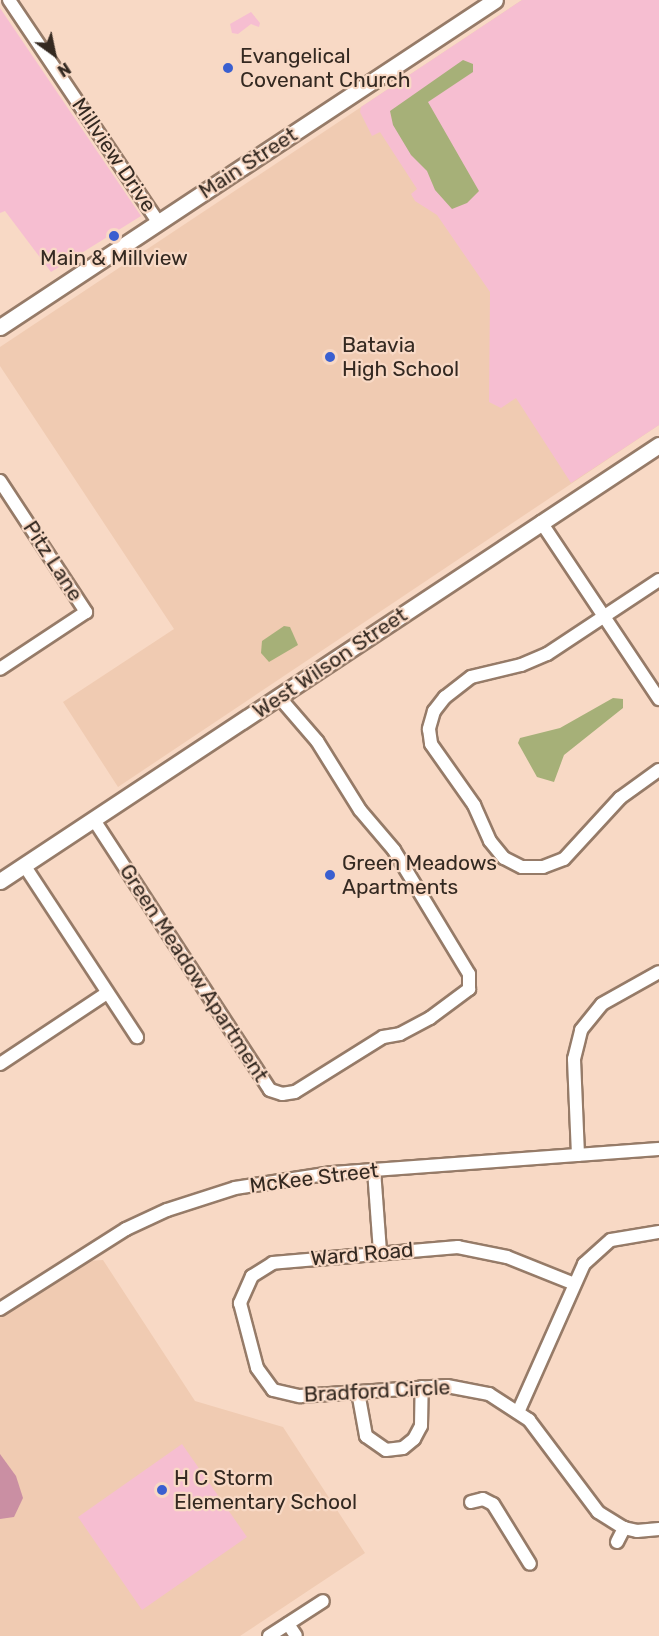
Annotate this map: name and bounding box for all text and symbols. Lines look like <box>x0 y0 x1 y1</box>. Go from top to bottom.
north arrow <box>24 24 84 84</box>
place label: Evangelical Covenant Church <box>240 43 410 93</box>
text: N <box>54 58 74 81</box>
marker: Evangelical Covenant Church <box>221 61 235 75</box>
street label: Millview Drive <box>66 93 162 217</box>
street label: Main Street <box>194 122 302 204</box>
marker: Main & Millview <box>107 229 121 243</box>
place label: Main & Millview <box>40 245 188 271</box>
place label: Batavia High School <box>342 332 459 382</box>
marker: Batavia High School <box>323 350 337 364</box>
street label: Pitz Lane <box>18 516 88 606</box>
street label: West Wilson Street <box>248 602 412 724</box>
place label: Green Meadows Apartments <box>342 850 497 900</box>
street label: Green Meadow Apartment <box>114 859 274 1087</box>
marker: Green Meadows Apartments <box>323 868 337 882</box>
street label: McKee Street <box>248 1158 380 1198</box>
street label: Ward Road <box>310 1237 414 1271</box>
street label: Bradford Circle <box>303 1375 451 1407</box>
place label: H C Storm Elementary School <box>174 1465 358 1515</box>
marker: H C Storm Elementary School <box>155 1483 169 1497</box>

